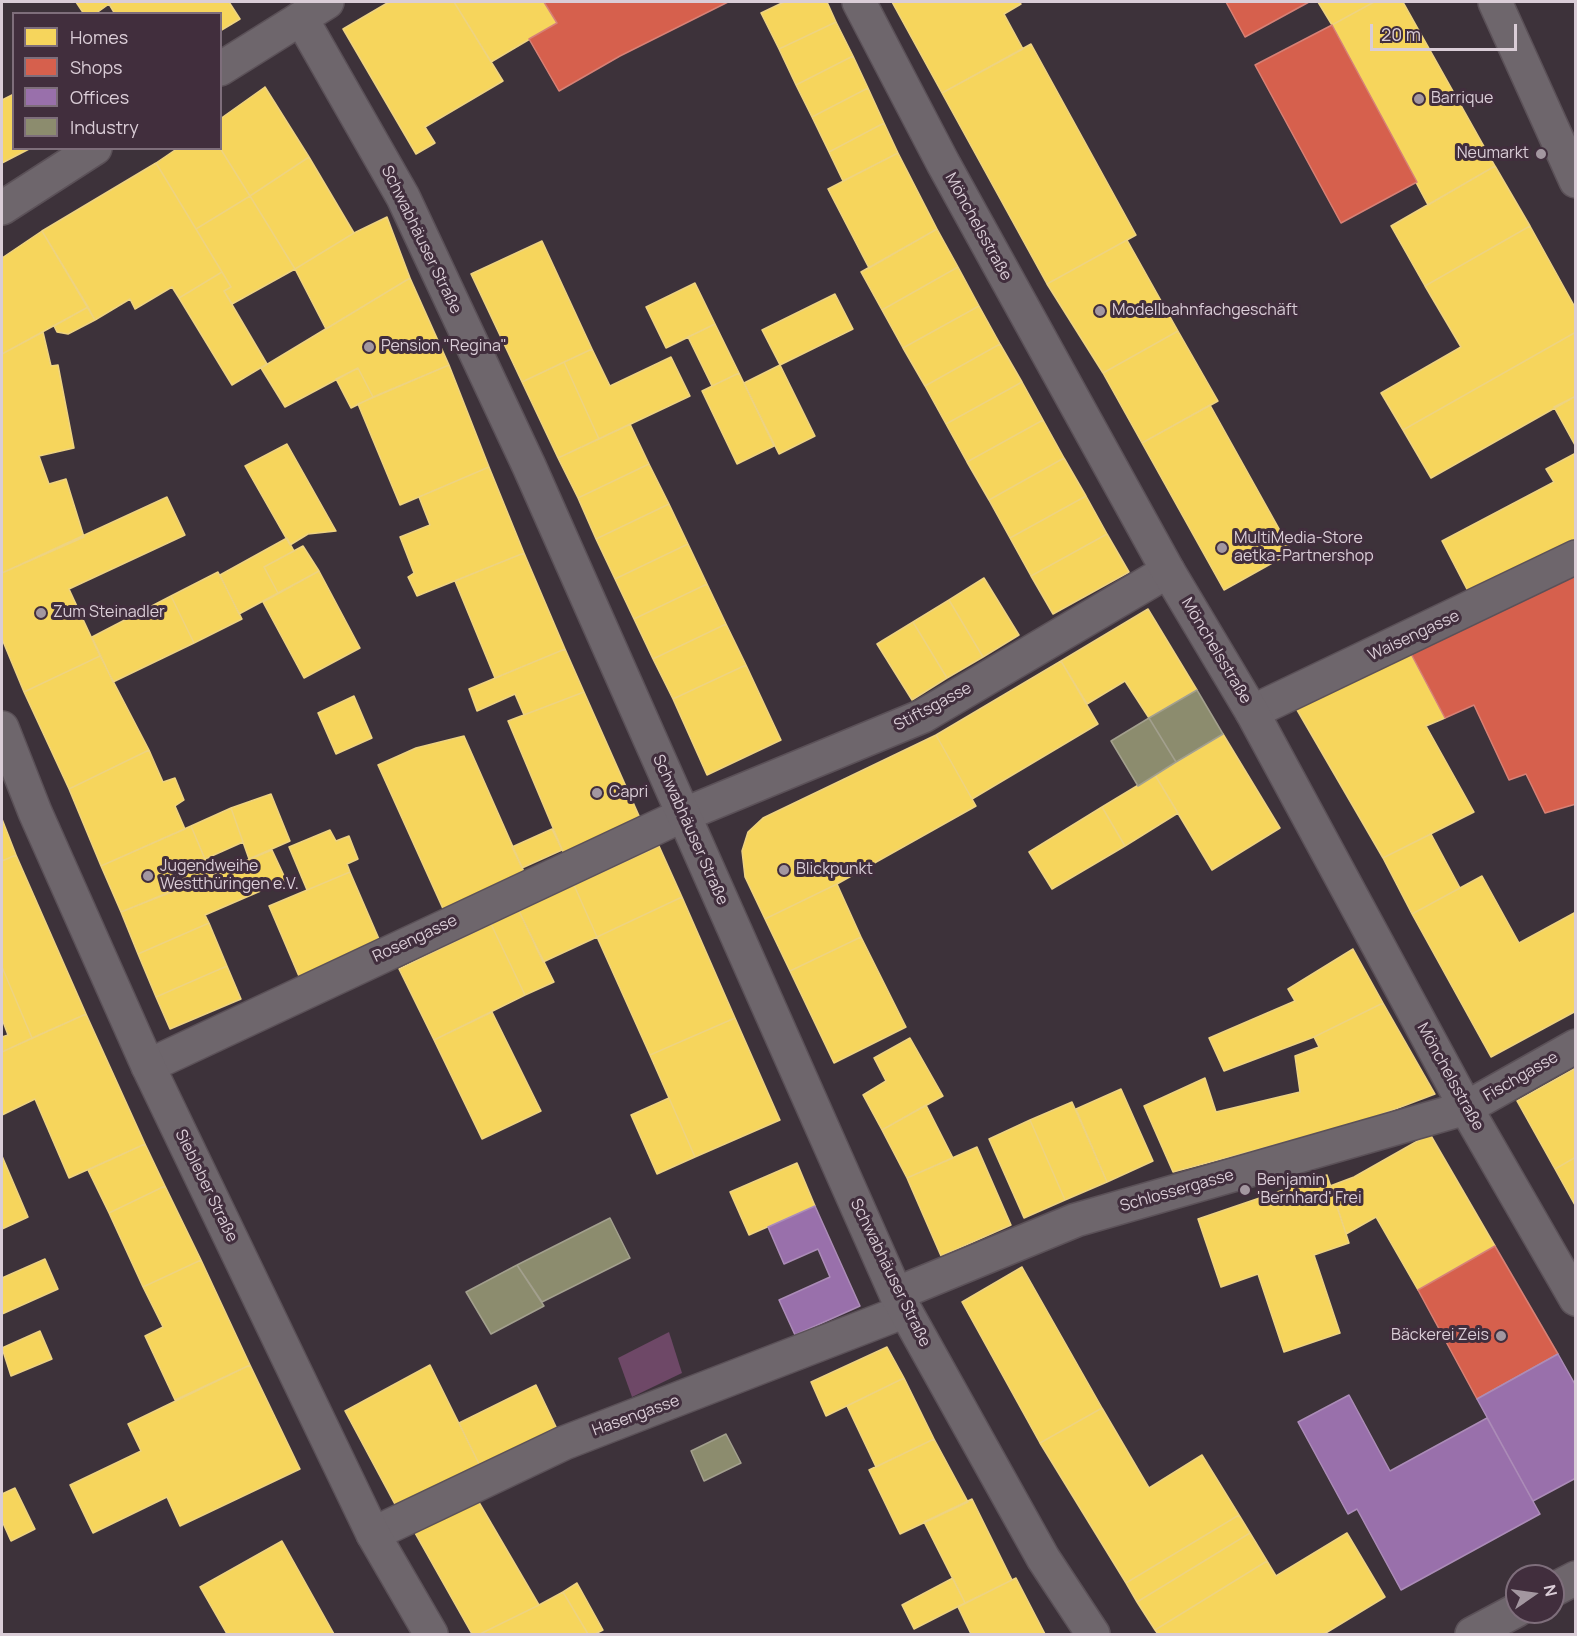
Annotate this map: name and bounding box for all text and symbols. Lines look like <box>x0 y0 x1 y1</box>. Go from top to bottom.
legend <box>12 12 222 150</box>
scale bar <box>1373 12 1520 50</box>
text: 20 m <box>1381 22 1421 46</box>
text: Homes <box>70 25 128 49</box>
text: Shops <box>70 55 122 79</box>
text: Offices <box>70 85 129 109</box>
place label: Barrique <box>1431 89 1493 109</box>
marker: Barrique <box>1412 92 1426 106</box>
text: Industry <box>70 115 139 139</box>
place label: Neumarkt <box>1457 144 1529 164</box>
marker: Neumarkt <box>1534 147 1548 161</box>
street label: Schwabhäuser Straße <box>377 163 465 317</box>
street label: Mönchelsstraße <box>940 170 1016 284</box>
place label: Modellbahnfachgeschäft <box>1112 301 1298 321</box>
marker: Modellbahnfachgeschäft <box>1093 304 1107 318</box>
place label: Pension "Regina" <box>381 337 507 357</box>
marker: Pension "Regina" <box>362 340 376 354</box>
place label: MultiMedia-Store aetka-Partnershop <box>1234 529 1374 567</box>
marker: MultiMedia-Store aetka-Partnershop <box>1215 541 1229 555</box>
street label: Mönchelsstraße <box>1177 595 1255 707</box>
place label: Zum Steinadler <box>53 603 165 623</box>
marker: Zum Steinadler <box>34 606 48 620</box>
street label: Waisengasse <box>1365 607 1463 665</box>
street label: Stiftsgasse <box>891 679 975 735</box>
street label: Schwabhäuser Straße <box>648 752 732 908</box>
place label: Capri <box>609 783 648 803</box>
marker: Capri <box>590 786 604 800</box>
place label: Jugendweihe Westthüringen e.V. <box>160 857 299 895</box>
place label: Blickpunkt <box>796 860 873 880</box>
marker: Blickpunkt <box>777 863 791 877</box>
marker: Jugendweihe Westthüringen e.V. <box>141 869 155 883</box>
street label: Rosengasse <box>370 911 460 967</box>
street label: Mönchelsstraße <box>1412 1020 1488 1134</box>
street label: Fischgasse <box>1480 1048 1562 1106</box>
street label: Siebleber Straße <box>170 1127 242 1245</box>
street label: Schlossergasse <box>1118 1166 1236 1216</box>
place label: Benjamin 'Bernhard' Frei <box>1257 1171 1362 1209</box>
marker: Benjamin 'Bernhard' Frei <box>1238 1183 1252 1197</box>
street label: Schwabhäuser Straße <box>846 1196 934 1350</box>
place label: Bäckerei Zeis <box>1391 1326 1489 1346</box>
marker: Bäckerei Zeis <box>1494 1329 1508 1343</box>
street label: Hasengasse <box>590 1391 682 1441</box>
north arrow <box>1505 1564 1565 1624</box>
text: N <box>1539 1582 1563 1598</box>

